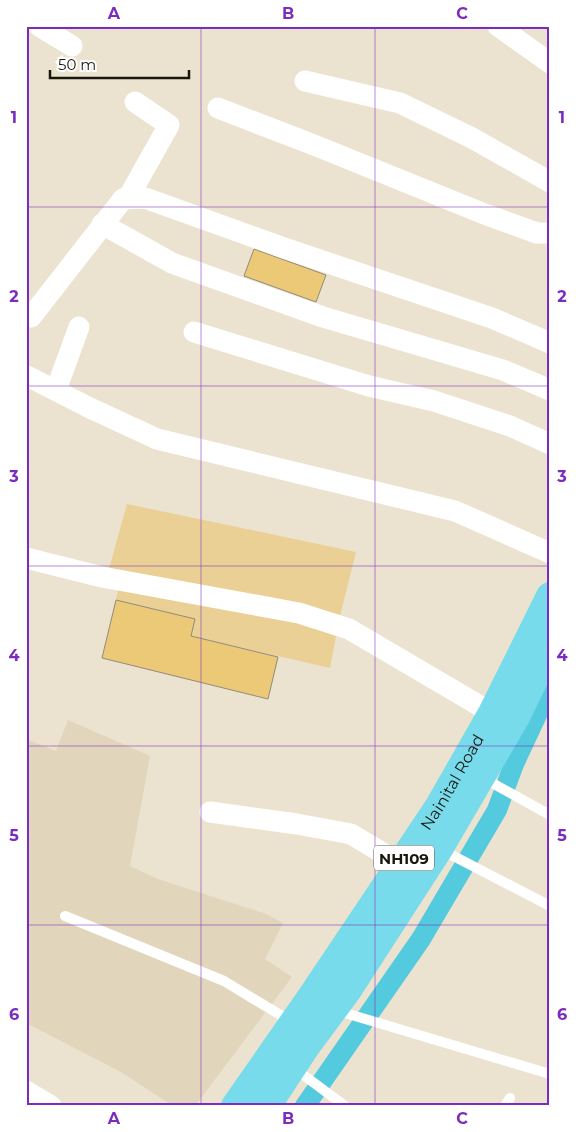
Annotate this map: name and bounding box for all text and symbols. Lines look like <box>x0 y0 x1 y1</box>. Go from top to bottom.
text: A <box>107 4 121 23</box>
text: B <box>282 4 294 23</box>
text: C <box>456 4 468 23</box>
scale bar <box>50 48 189 80</box>
text: 50 m <box>58 55 96 74</box>
text: 1 <box>11 108 17 127</box>
text: 1 <box>559 108 565 127</box>
text: 2 <box>9 287 19 306</box>
text: 2 <box>557 287 567 306</box>
text: 3 <box>8 467 19 486</box>
text: 3 <box>556 467 567 486</box>
text: 4 <box>8 646 20 665</box>
text: 4 <box>556 646 568 665</box>
street label: Nainital Road <box>416 731 487 833</box>
text: 5 <box>9 826 19 845</box>
text: 5 <box>557 826 567 845</box>
road number: NH109 <box>374 846 434 870</box>
text: 6 <box>9 1005 19 1024</box>
text: 6 <box>557 1005 567 1024</box>
text: A <box>107 1109 121 1128</box>
text: B <box>282 1109 294 1128</box>
text: C <box>456 1109 468 1128</box>

